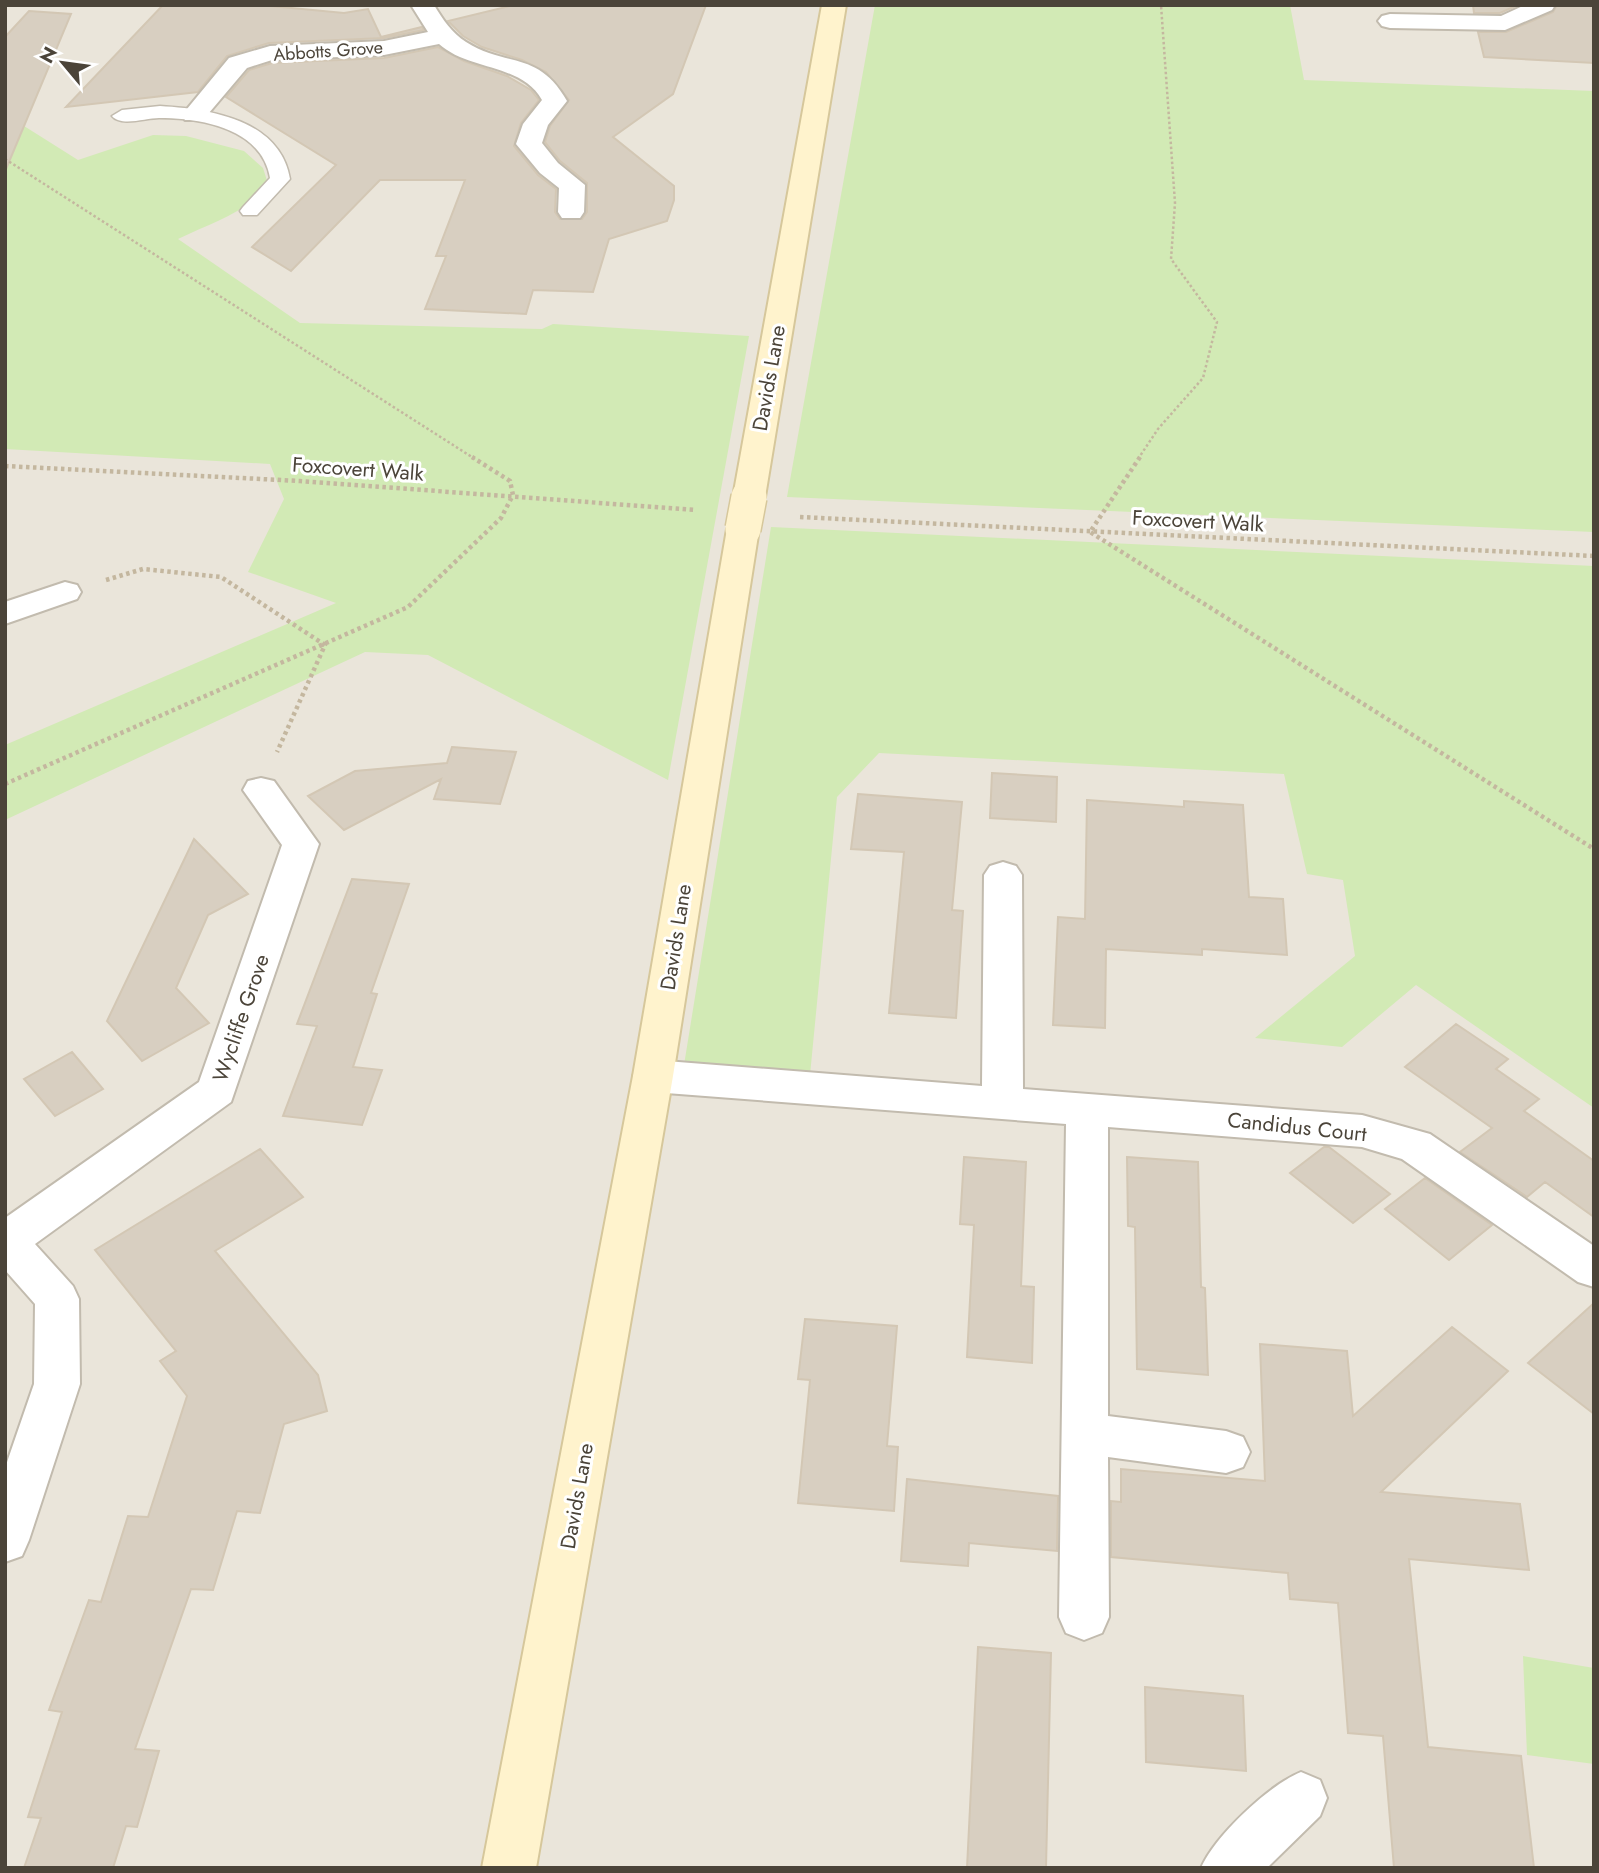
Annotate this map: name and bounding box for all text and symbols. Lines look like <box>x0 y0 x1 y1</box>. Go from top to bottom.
north arrow <box>28 28 98 98</box>
street label: Abbotts Grove <box>272 34 384 68</box>
text: N <box>33 42 64 68</box>
street label: Davids Lane <box>745 322 793 433</box>
street label: Foxcovert Walk <box>291 449 426 489</box>
street label: Foxcovert Walk <box>1131 503 1265 539</box>
street label: Davids Lane <box>653 882 699 992</box>
street label: Wycliffe Grove <box>205 950 277 1086</box>
street label: Candidus Court <box>1226 1105 1368 1149</box>
street label: Davids Lane <box>553 1440 601 1551</box>

